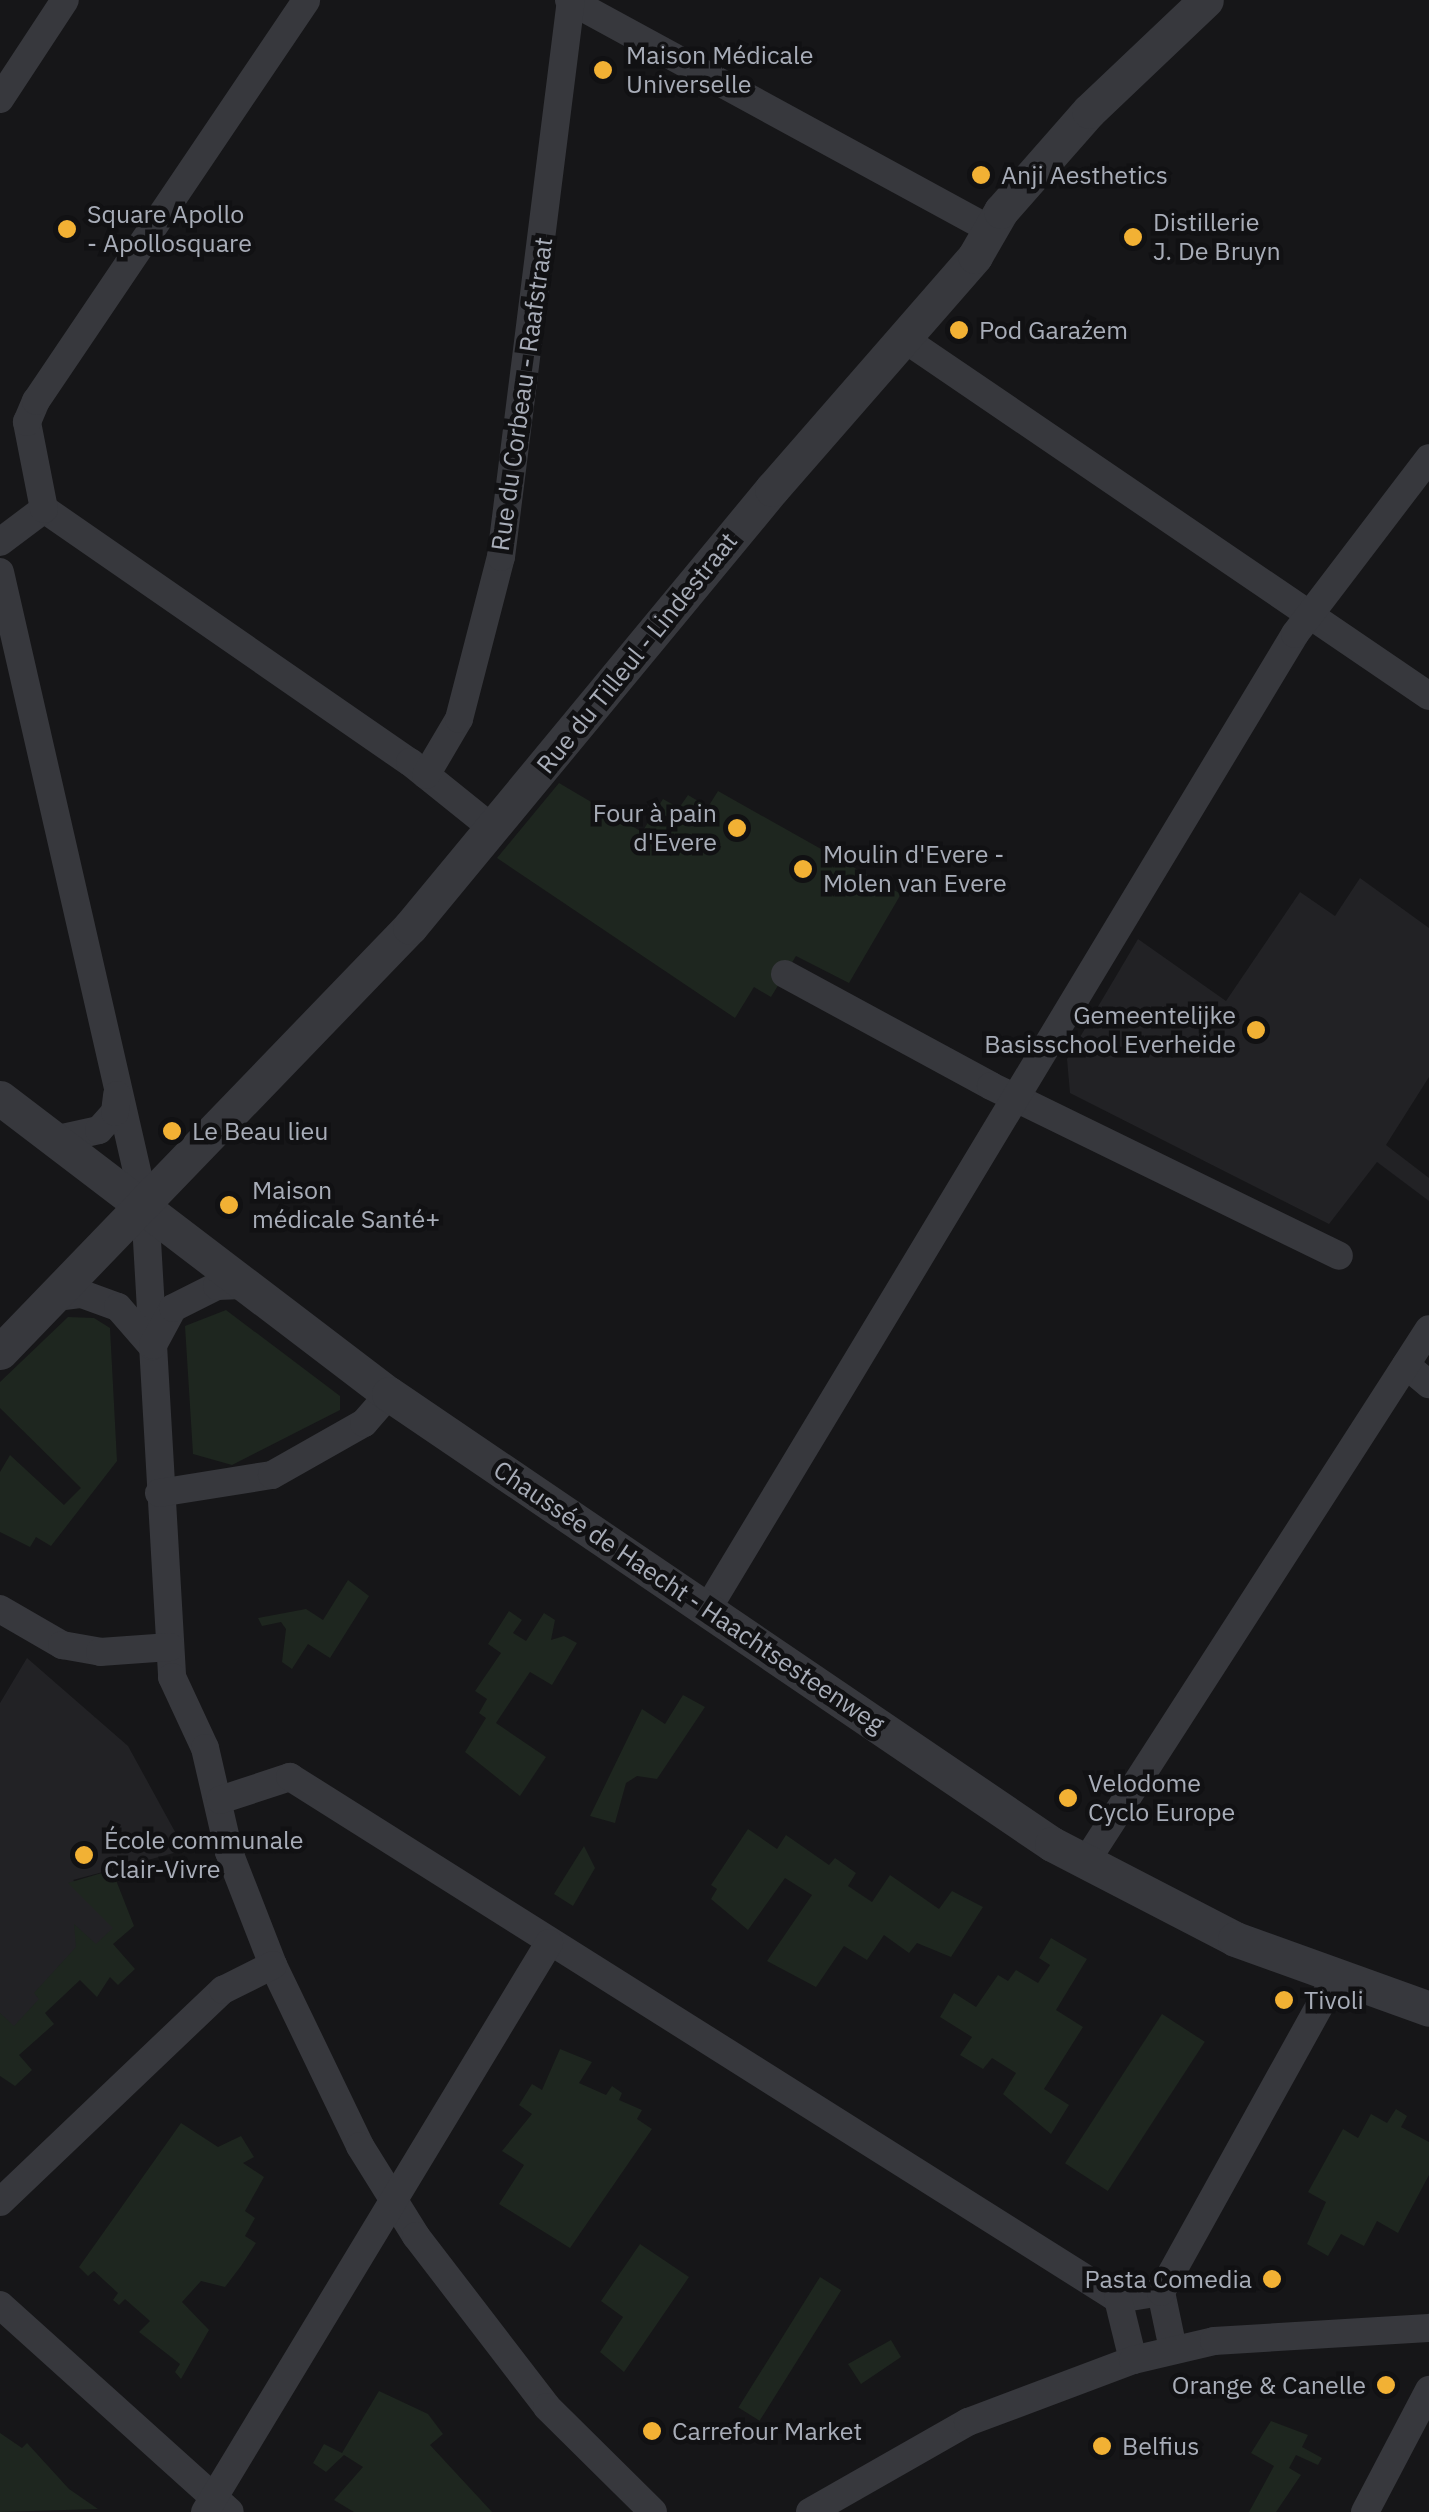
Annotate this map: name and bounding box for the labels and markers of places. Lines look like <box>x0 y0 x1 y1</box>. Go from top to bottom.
place label: Maison Médicale Universelle <box>626 41 813 100</box>
marker: Maison Médicale Universelle <box>590 57 616 83</box>
place label: Anji Aesthetics <box>1001 160 1168 190</box>
marker: Anji Aesthetics <box>970 164 992 186</box>
place label: Square Apollo - Apollosquare <box>87 200 252 259</box>
place label: Distillerie J. De Bruyn <box>1153 208 1281 267</box>
marker: Square Apollo - Apollosquare <box>56 218 78 240</box>
marker: Distillerie J. De Bruyn <box>1122 226 1144 248</box>
place label: Pod Garaźem <box>979 315 1128 345</box>
marker: Pod Garaźem <box>948 319 970 341</box>
place label: Four à pain d'Evere <box>593 799 717 858</box>
marker: Four à pain d'Evere <box>726 817 748 839</box>
place label: Moulin d'Evere - Molen van Evere <box>823 840 1007 899</box>
marker: Moulin d'Evere - Molen van Evere <box>792 858 814 880</box>
place label: Gemeentelijke Basisschool Everheide <box>984 1001 1236 1060</box>
marker: Gemeentelijke Basisschool Everheide <box>1245 1019 1267 1041</box>
place label: Le Beau lieu <box>192 1116 328 1146</box>
marker: Le Beau lieu <box>161 1120 183 1142</box>
place label: Maison médicale Santé+ <box>252 1176 440 1235</box>
marker: Maison médicale Santé+ <box>216 1192 242 1218</box>
place label: Velodome Cyclo Europe <box>1088 1769 1235 1828</box>
marker: Velodome Cyclo Europe <box>1057 1787 1079 1809</box>
place label: École communale Clair-Vivre <box>104 1826 304 1885</box>
marker: École communale Clair-Vivre <box>73 1844 95 1866</box>
place label: Tivoli <box>1304 1985 1364 2015</box>
marker: Tivoli <box>1273 1989 1295 2011</box>
place label: Pasta Comedia <box>1085 2264 1252 2294</box>
marker: Pasta Comedia <box>1261 2268 1283 2290</box>
place label: Orange & Canelle <box>1172 2370 1366 2400</box>
marker: Orange & Canelle <box>1375 2374 1397 2396</box>
place label: Carrefour Market <box>672 2416 862 2446</box>
marker: Carrefour Market <box>641 2420 663 2442</box>
place label: Belfius <box>1122 2431 1199 2461</box>
marker: Belfius <box>1091 2435 1113 2457</box>

